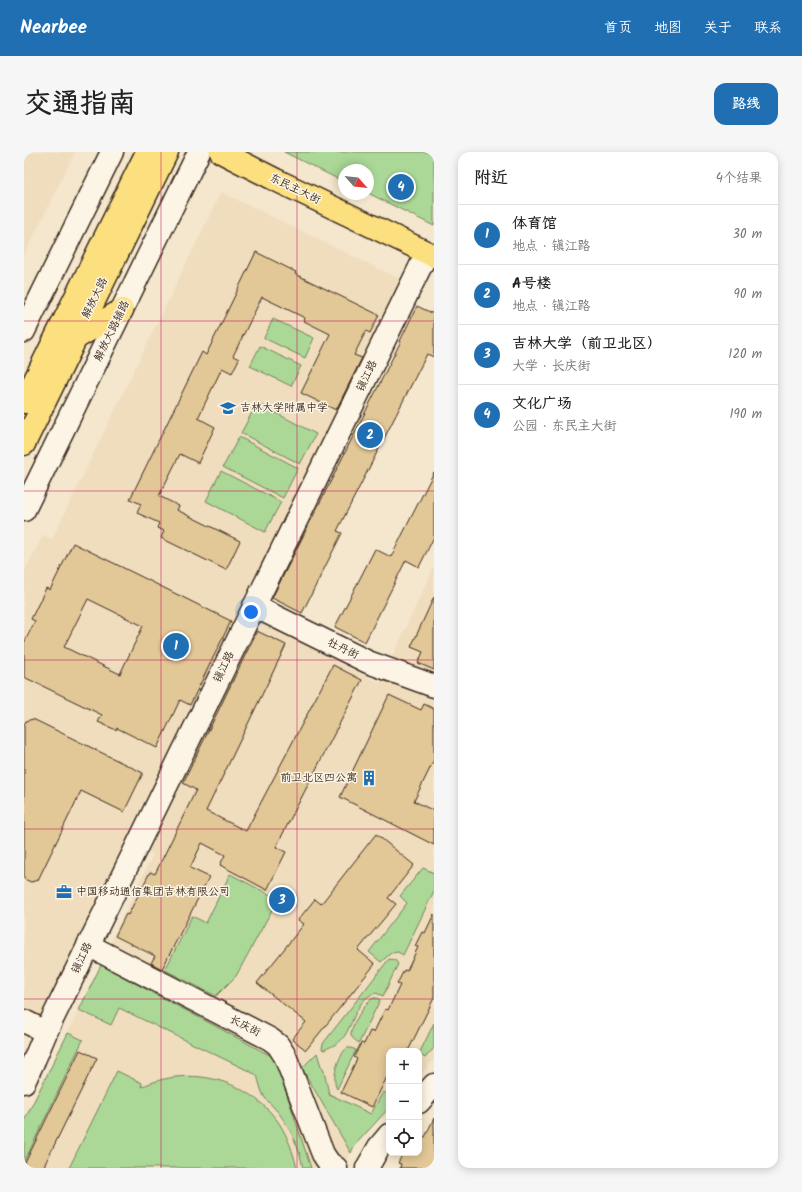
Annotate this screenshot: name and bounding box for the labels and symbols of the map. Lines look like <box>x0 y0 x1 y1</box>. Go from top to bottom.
north arrow <box>338 164 374 200</box>
street label: 东民主大街 <box>266 169 325 210</box>
pin: 4 <box>388 172 414 202</box>
street label: 解放大路 <box>77 274 113 322</box>
street label: 解放大路辅路 <box>89 297 135 365</box>
street label: 镇江路 <box>352 357 382 395</box>
school or university icon: 吉林大学附属中学 <box>219 399 237 417</box>
place label: 吉林大学附属中学 <box>240 399 328 417</box>
pin: 2 <box>357 420 383 450</box>
your location <box>241 602 261 622</box>
pin: 1 <box>163 631 189 661</box>
street label: 牡丹街 <box>324 634 363 665</box>
street label: 镇江路 <box>209 648 239 686</box>
place label: 前卫北区四公寓 <box>280 769 357 787</box>
building icon: 前卫北区四公寓 <box>360 769 378 787</box>
office icon: 中国移动通信集团吉林有限公司 <box>55 883 73 901</box>
place label: 中国移动通信集团吉林有限公司 <box>76 883 230 901</box>
pin: 3 <box>269 885 295 915</box>
street label: 镇江路 <box>67 939 97 977</box>
street label: 长庆街 <box>226 1010 265 1042</box>

